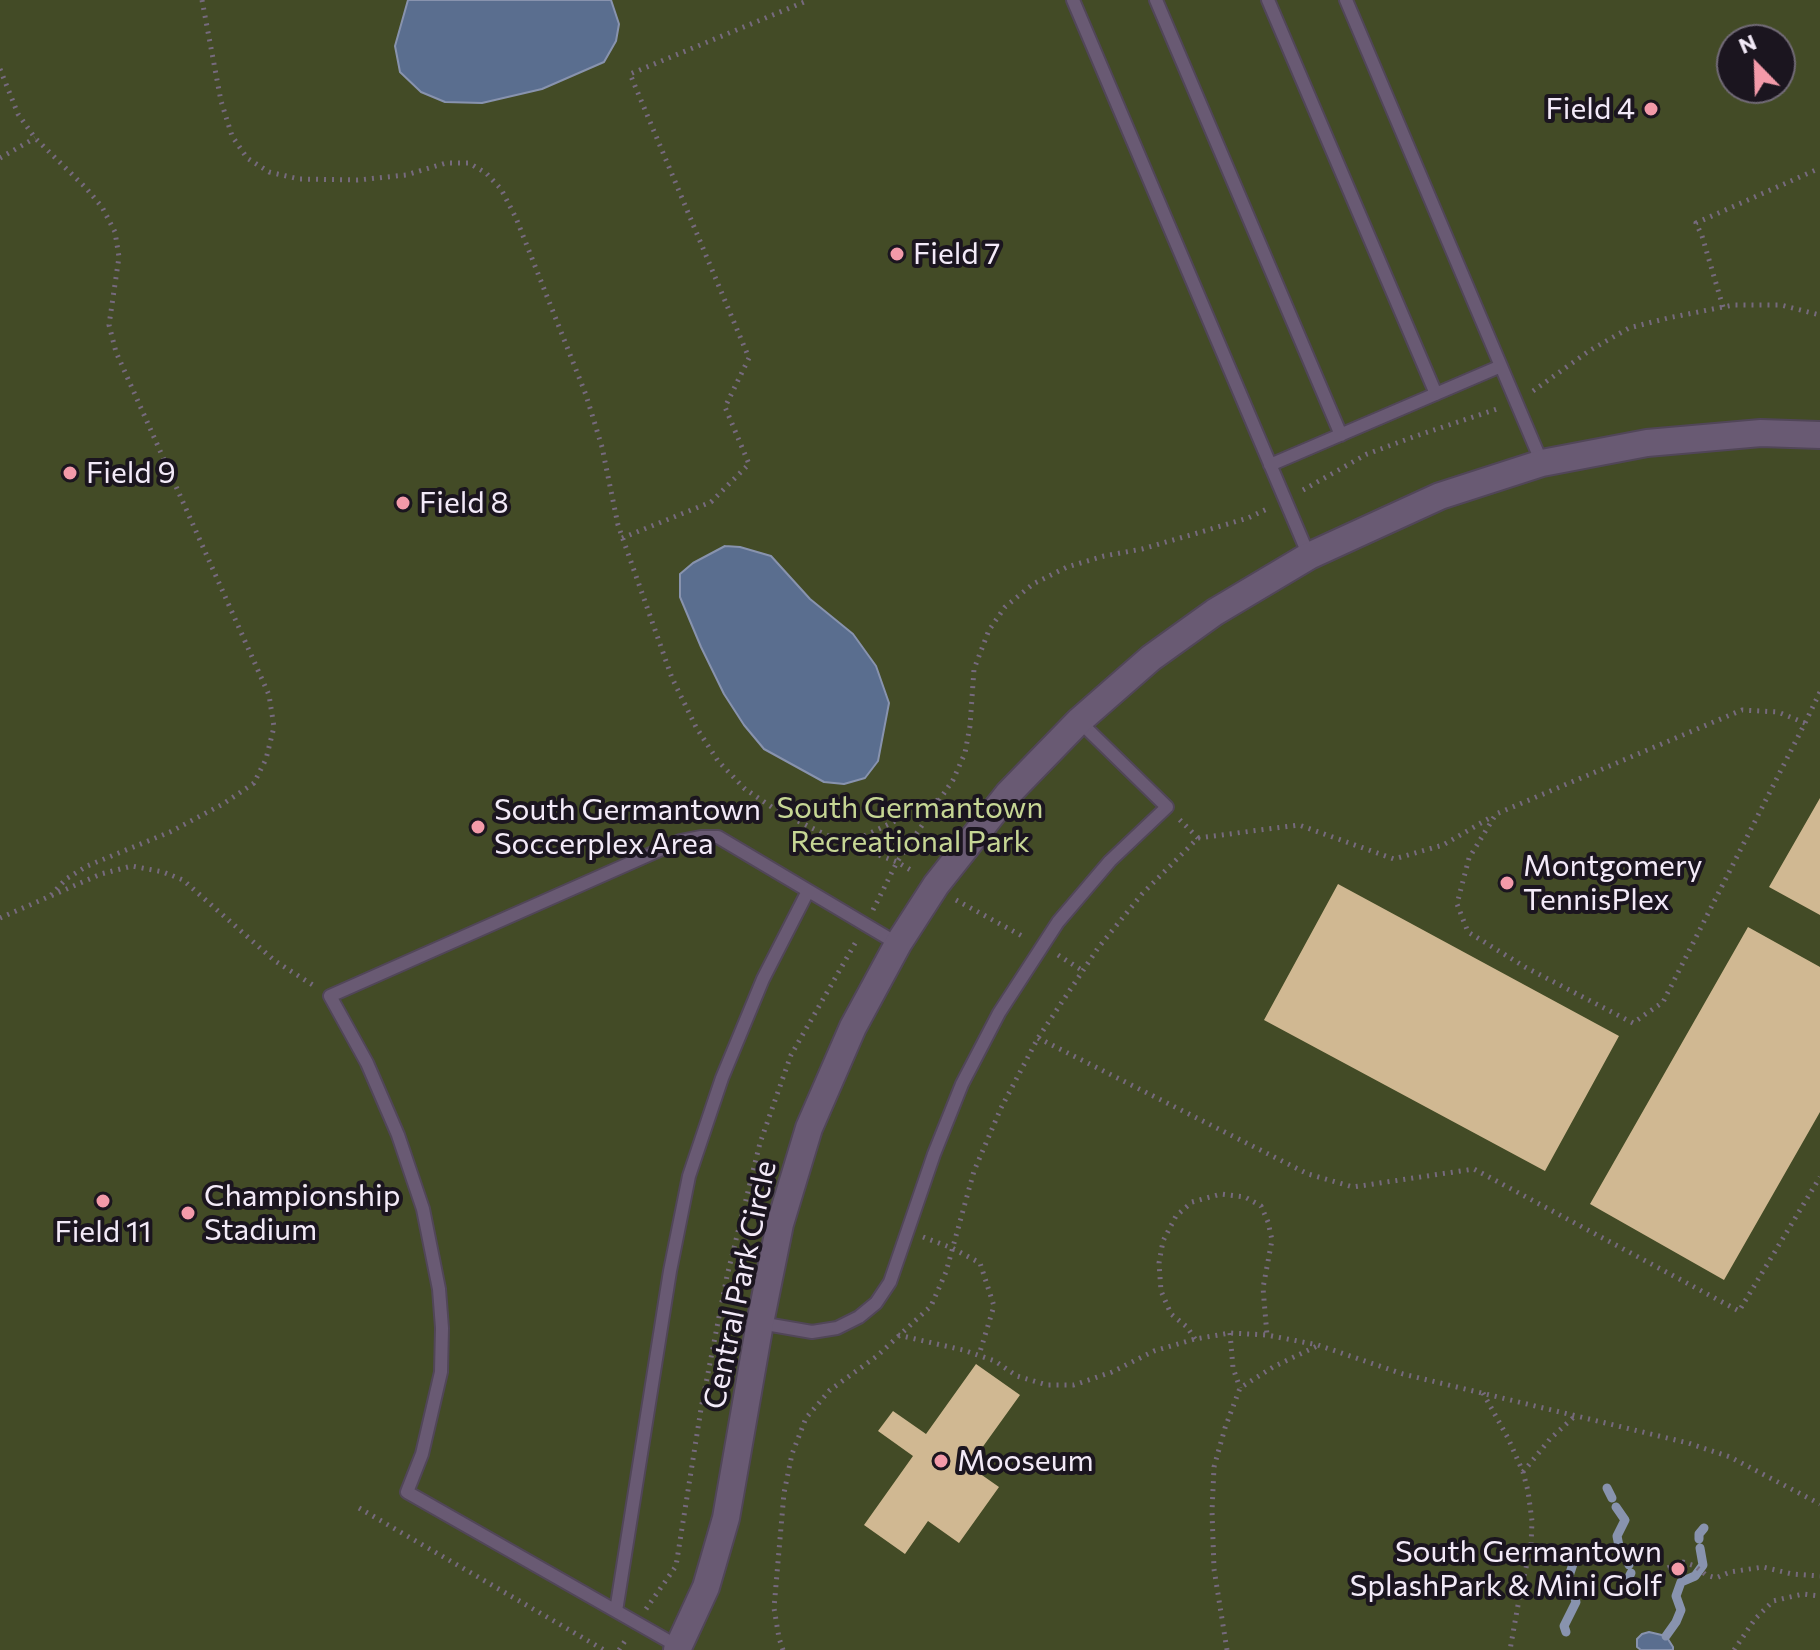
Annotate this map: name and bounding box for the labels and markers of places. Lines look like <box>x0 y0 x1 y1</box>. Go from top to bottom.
place label: Field 4 <box>1546 91 1635 127</box>
marker: Field 4 <box>1642 100 1660 118</box>
place label: Field 7 <box>913 236 1000 272</box>
marker: Field 7 <box>888 245 906 263</box>
place label: Field 9 <box>86 455 176 491</box>
marker: Field 9 <box>61 464 79 482</box>
place label: Field 8 <box>419 485 509 521</box>
marker: Field 8 <box>394 494 412 512</box>
place label: South Germantown Soccerplex Area <box>494 792 761 862</box>
marker: South Germantown Soccerplex Area <box>469 818 487 836</box>
place label: Montgomery TennisPlex <box>1523 848 1702 918</box>
marker: Montgomery TennisPlex <box>1498 874 1516 892</box>
place label: Championship Stadium <box>204 1178 400 1248</box>
marker: Field 11 <box>94 1192 112 1210</box>
marker: Championship Stadium <box>179 1204 197 1222</box>
place label: Field 11 <box>54 1214 152 1250</box>
place label: Mooseum <box>957 1443 1094 1479</box>
marker: Mooseum <box>932 1452 950 1470</box>
place label: South Germantown SplashPark & Mini Golf <box>1350 1534 1662 1604</box>
marker: South Germantown SplashPark & Mini Golf <box>1669 1560 1687 1578</box>

